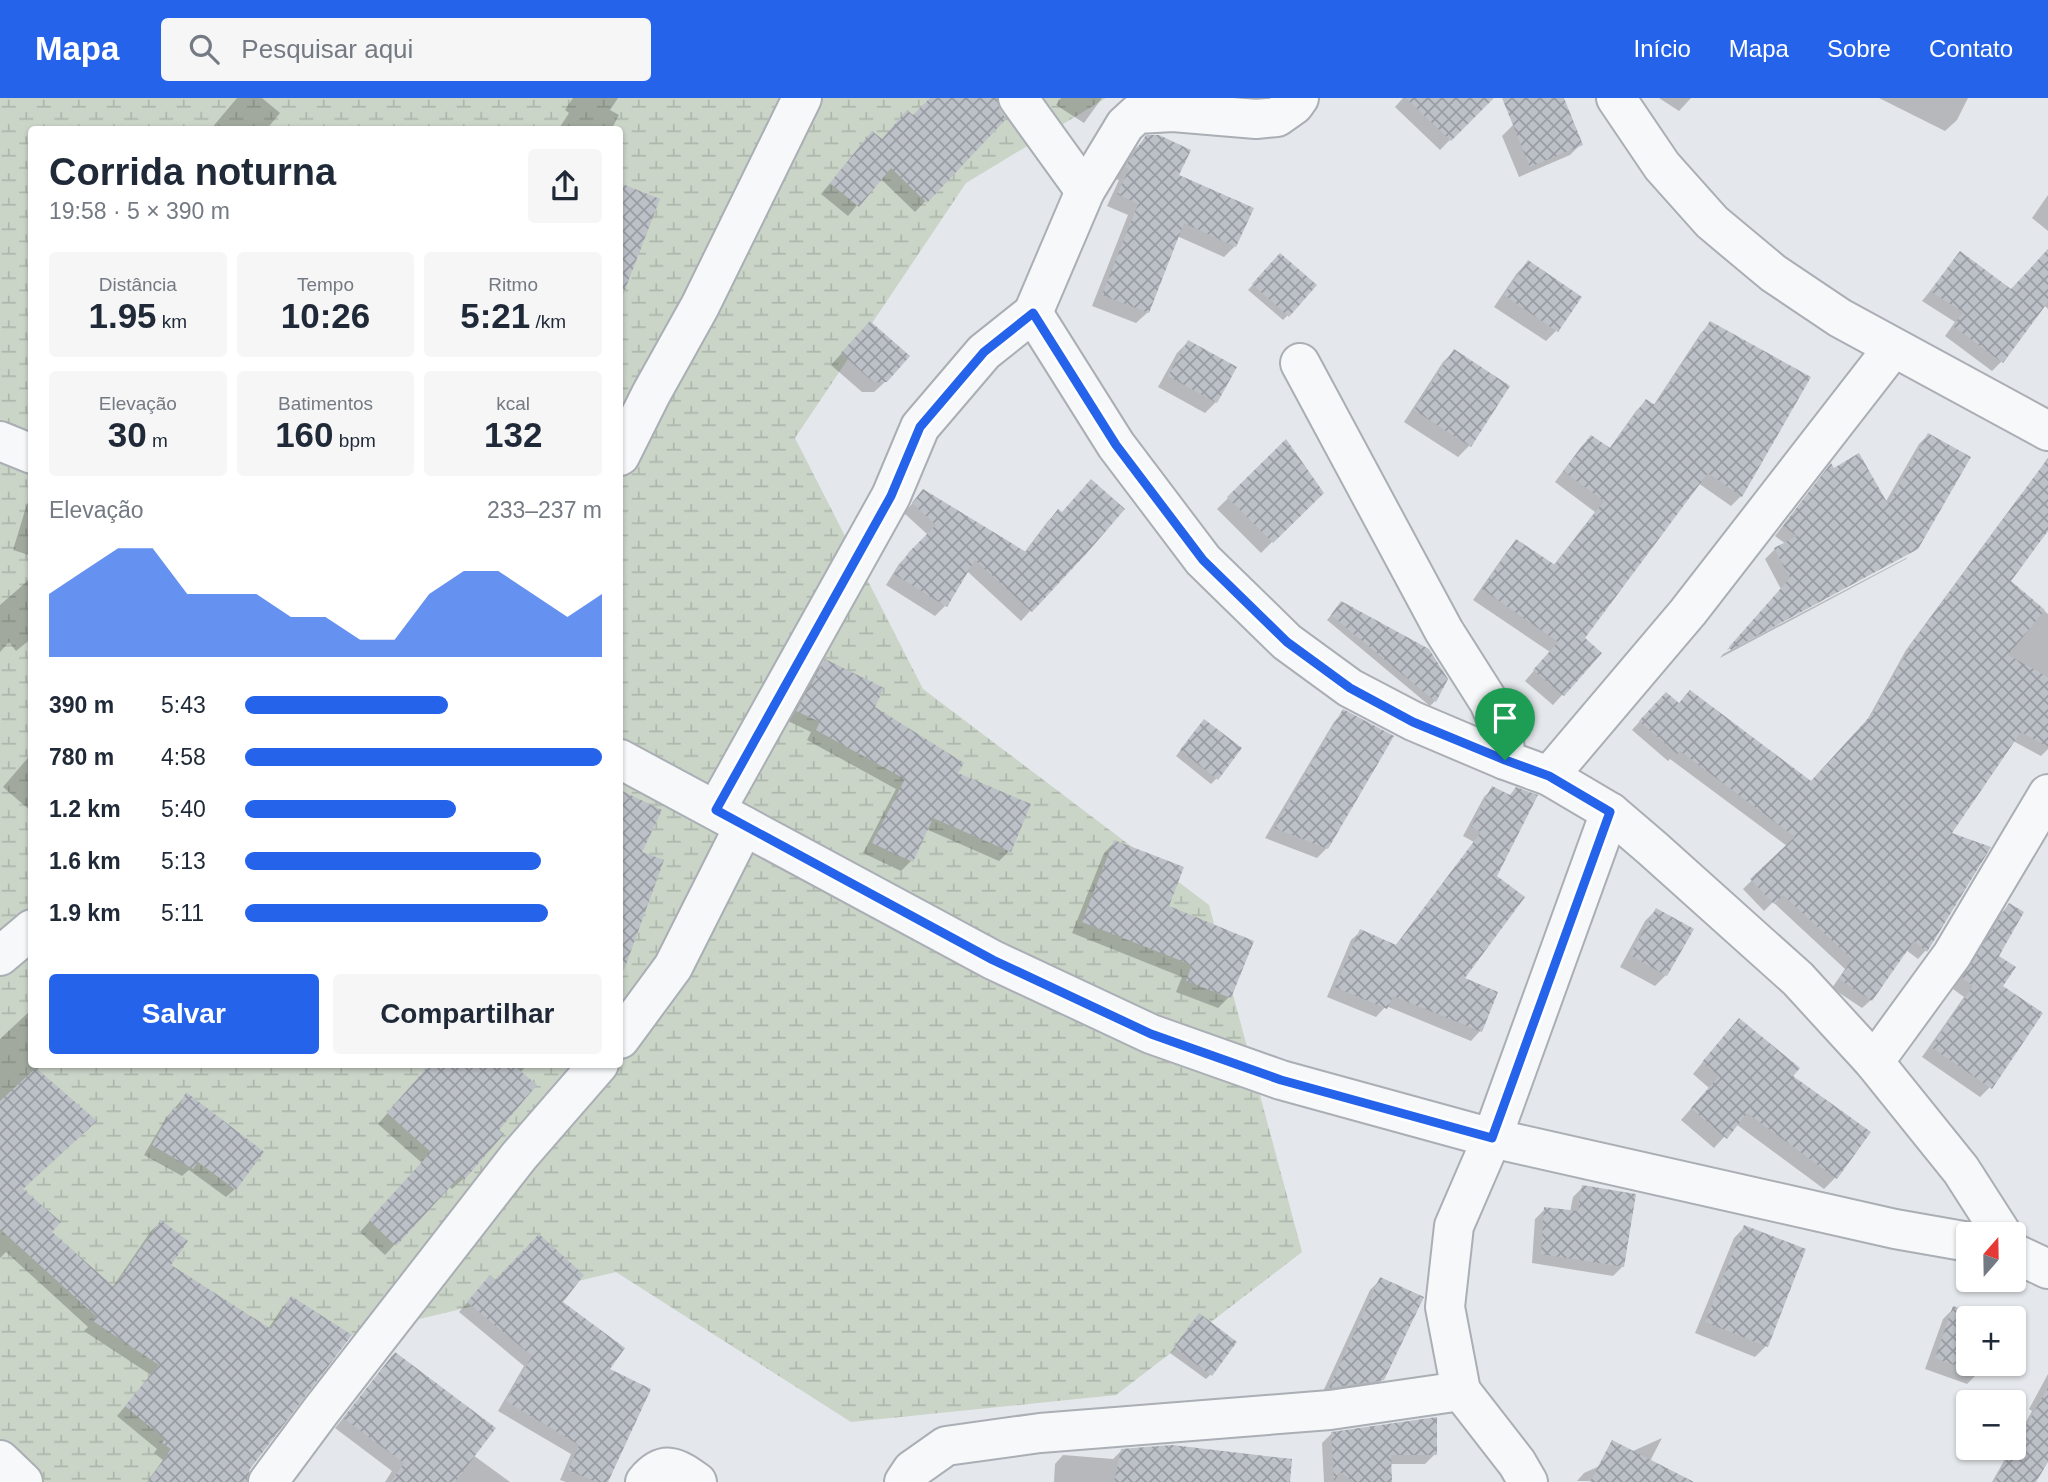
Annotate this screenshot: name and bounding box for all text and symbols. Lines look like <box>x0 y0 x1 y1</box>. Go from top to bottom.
search box <box>161 18 651 81</box>
text: Mapa <box>35 30 119 67</box>
icon: search <box>185 30 223 68</box>
text: Pesquisar aqui <box>241 34 413 64</box>
text: Início <box>1633 35 1691 62</box>
text: Mapa <box>1729 35 1789 62</box>
text: Sobre <box>1827 35 1891 62</box>
text: Contato <box>1929 35 2013 62</box>
button: share <box>528 149 602 223</box>
text: Corrida noturna <box>49 151 336 193</box>
text: 19:58 · 5 × 390 m <box>49 198 230 224</box>
text: Distância <box>99 274 177 295</box>
text: Tempo <box>297 274 354 295</box>
text: Ritmo <box>488 274 538 295</box>
text: 1.95 <box>88 296 157 335</box>
text: 10:26 <box>281 296 370 335</box>
text: 5:21 <box>460 296 530 335</box>
text: km <box>157 311 187 332</box>
text: /km <box>530 311 566 332</box>
text: Elevação <box>99 393 177 414</box>
text: Batimentos <box>278 393 373 414</box>
text: kcal <box>496 393 530 414</box>
text: 30 <box>108 415 147 454</box>
text: 160 <box>275 415 334 454</box>
text: 132 <box>484 415 542 454</box>
text: m <box>147 430 168 451</box>
text: bpm <box>334 430 376 451</box>
text: Elevação <box>49 497 144 523</box>
text: 233–237 m <box>487 497 602 523</box>
pin <box>1475 688 1535 760</box>
text: 390 m <box>49 692 114 718</box>
text: 5:43 <box>161 692 206 718</box>
icon: arrive <box>1486 699 1524 737</box>
text: 780 m <box>49 744 114 770</box>
text: 4:58 <box>161 744 206 770</box>
text: 1.2 km <box>49 796 121 822</box>
text: 5:40 <box>161 796 206 822</box>
text: 1.6 km <box>49 848 121 874</box>
text: 5:13 <box>161 848 206 874</box>
text: 1.9 km <box>49 900 121 926</box>
text: 5:11 <box>161 900 204 926</box>
button: Salvar <box>49 974 319 1054</box>
button: Compartilhar <box>333 974 602 1054</box>
north arrow <box>1956 1222 2026 1292</box>
map controls <box>1956 1222 2026 1460</box>
button: + <box>1956 1306 2026 1376</box>
button: − <box>1956 1390 2026 1460</box>

